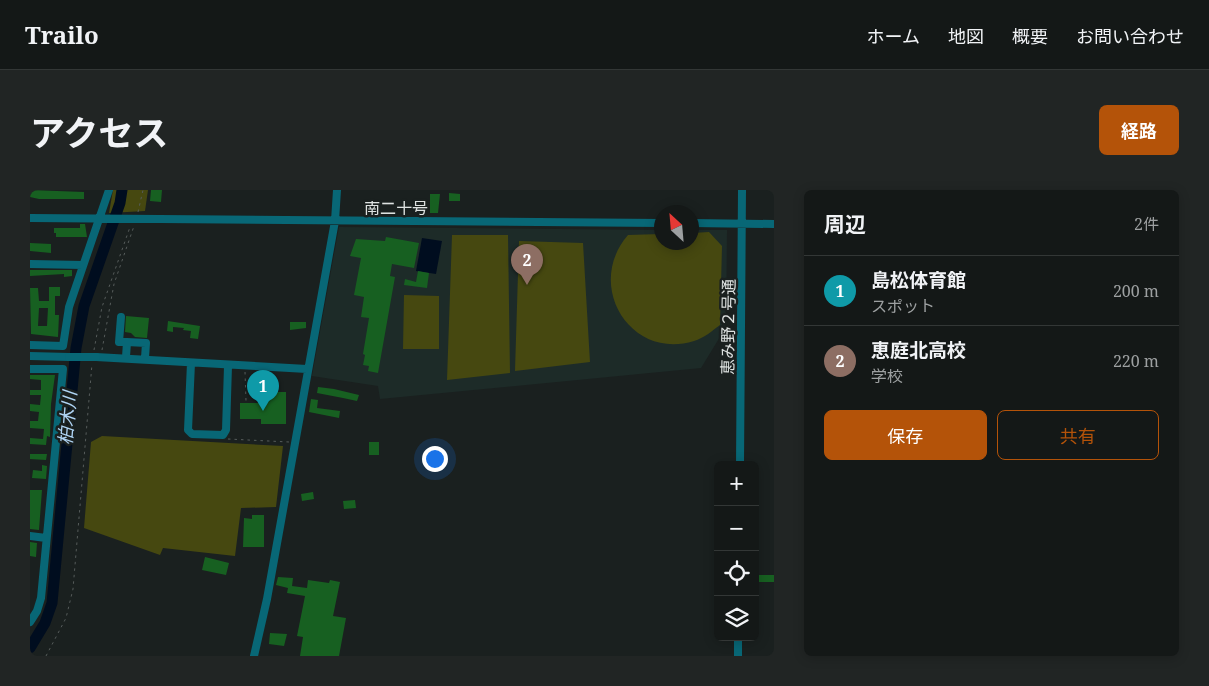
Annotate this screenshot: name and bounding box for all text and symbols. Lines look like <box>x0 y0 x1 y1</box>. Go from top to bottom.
text: Trailo <box>25 18 99 51</box>
text: ホーム <box>867 24 920 48</box>
text: 地図 <box>948 24 984 48</box>
text: 概要 <box>1012 24 1048 48</box>
text: お問い合わせ <box>1076 24 1184 48</box>
button: 経路 <box>1099 105 1179 155</box>
text: アクセス <box>30 109 168 156</box>
street label: 南二十号 <box>364 197 428 219</box>
north arrow <box>654 205 699 250</box>
text: 周辺 <box>824 210 866 238</box>
text: 2件 <box>1134 213 1159 235</box>
pin: 2 <box>511 244 543 285</box>
text: 島松体育館 <box>871 267 966 293</box>
street label: 恵み野２号通 <box>716 279 740 375</box>
text: 1 <box>835 280 845 302</box>
text: 200 m <box>1113 280 1159 302</box>
text: スポット <box>871 295 935 317</box>
text: 恵庭北高校 <box>871 337 966 363</box>
text: 2 <box>835 350 845 372</box>
text: 220 m <box>1113 350 1159 372</box>
text: 学校 <box>871 365 903 387</box>
pin: 1 <box>247 370 279 411</box>
water label: 柏木川 <box>53 388 81 446</box>
button: 保存 <box>824 410 987 460</box>
button: 共有 <box>997 410 1159 460</box>
your location <box>422 446 448 472</box>
map controls <box>714 461 759 641</box>
button: + <box>714 461 759 506</box>
button: − <box>714 506 759 551</box>
button: locate <box>714 551 759 596</box>
button: layers <box>714 596 759 641</box>

